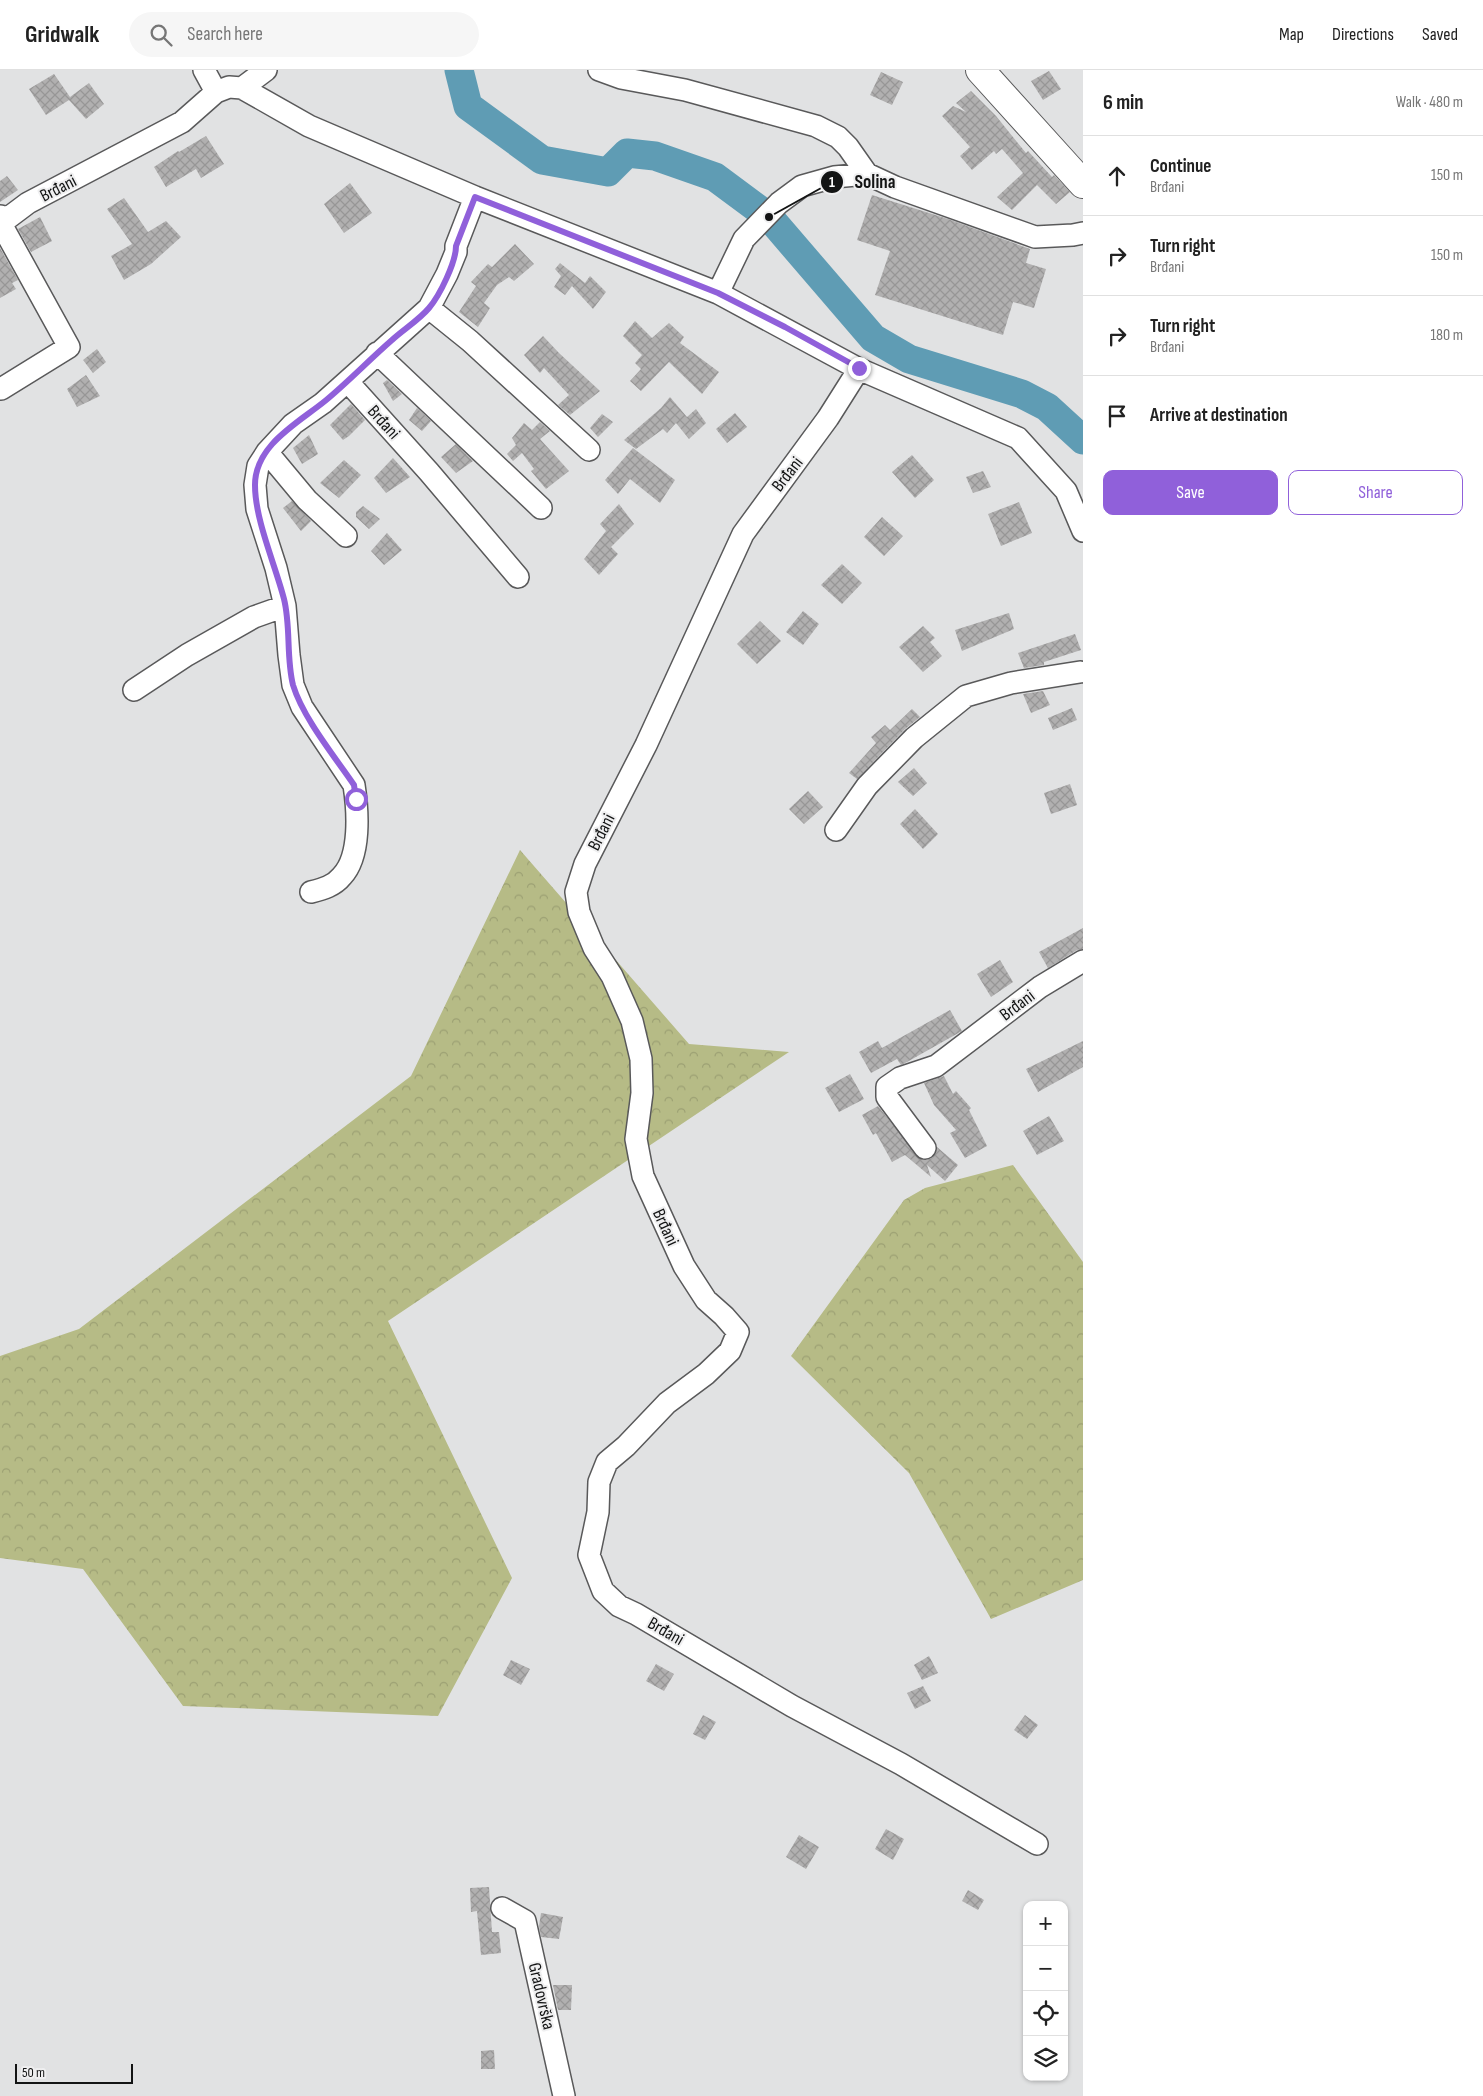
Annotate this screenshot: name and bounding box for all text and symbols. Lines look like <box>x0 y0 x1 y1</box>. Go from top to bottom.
search box <box>129 12 479 57</box>
text: Gridwalk <box>25 20 99 49</box>
icon: search <box>147 21 175 49</box>
text: Search here <box>187 23 263 46</box>
text: Map <box>1279 24 1304 45</box>
text: Directions <box>1332 24 1394 45</box>
text: Saved <box>1422 24 1458 45</box>
text: 6 min <box>1103 90 1144 115</box>
text: Walk · 480 m <box>1396 93 1463 112</box>
text: Continue <box>1150 155 1211 178</box>
icon: ahead <box>1103 162 1131 190</box>
callout: Solina <box>819 165 905 199</box>
text: 150 m <box>1431 166 1463 185</box>
street label: Brđani <box>36 170 80 207</box>
text: Solina <box>854 171 896 194</box>
text: 1 <box>829 173 835 192</box>
text: Brđani <box>1150 178 1184 197</box>
text: Turn right <box>1150 235 1215 258</box>
icon: right <box>1103 242 1131 270</box>
text: 150 m <box>1431 246 1463 265</box>
text: Brđani <box>1150 258 1184 277</box>
text: Turn right <box>1150 315 1215 338</box>
icon: right <box>1103 322 1131 350</box>
text: 180 m <box>1430 326 1463 345</box>
text: Brđani <box>1150 338 1184 357</box>
route end <box>848 357 871 380</box>
street label: Brđani <box>363 401 404 444</box>
icon: arrive <box>1103 402 1131 430</box>
text: Arrive at destination <box>1150 404 1288 427</box>
street label: Brđani <box>767 453 807 496</box>
button: Save <box>1103 470 1278 515</box>
button: Share <box>1288 470 1463 515</box>
route start <box>345 788 368 811</box>
street label: Brđani <box>583 810 620 854</box>
street label: Brđani <box>996 985 1039 1025</box>
street label: Brđani <box>648 1205 683 1249</box>
street label: Brđani <box>644 1613 688 1650</box>
map controls <box>1023 1901 1068 2081</box>
button: + <box>1023 1901 1068 1946</box>
button: − <box>1023 1946 1068 1991</box>
street label: Gradovrška <box>524 1961 559 2032</box>
button: locate <box>1023 1991 1068 2036</box>
button: layers <box>1023 2036 1068 2081</box>
scale bar <box>15 2061 132 2084</box>
text: 50 m <box>22 2064 45 2081</box>

